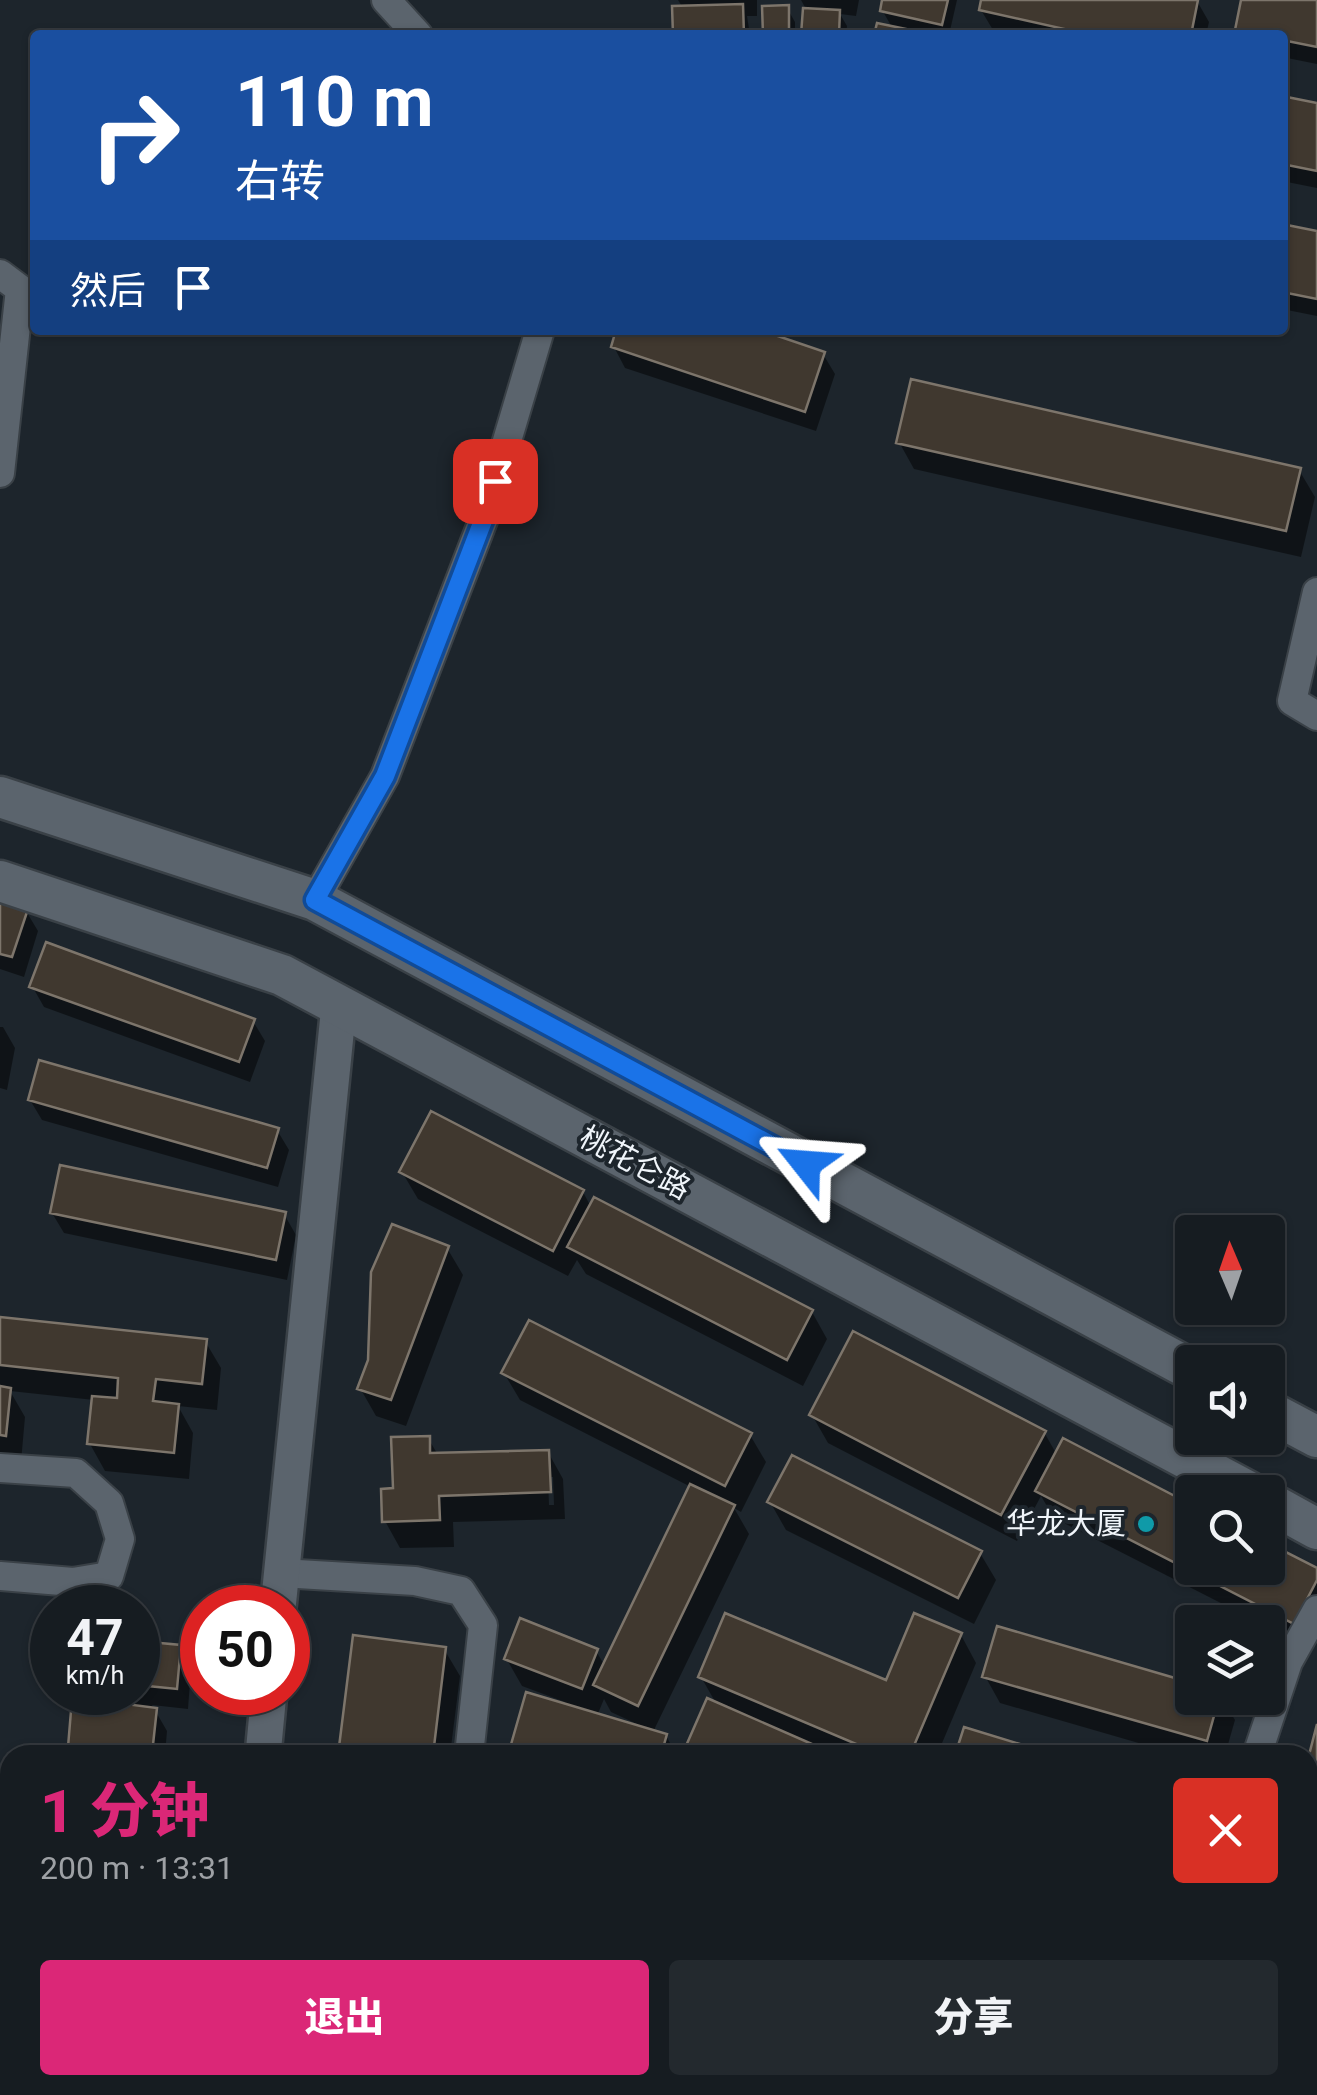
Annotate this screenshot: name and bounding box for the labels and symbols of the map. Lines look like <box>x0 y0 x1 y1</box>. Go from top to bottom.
pin <box>453 439 538 524</box>
position arrow <box>754 1112 858 1216</box>
street label: 桃花仑路 <box>574 1119 696 1206</box>
north arrow <box>1175 1215 1285 1325</box>
place label: 华龙大厦 <box>1006 1506 1126 1541</box>
marker: 华龙大厦 <box>1135 1513 1157 1535</box>
speed limit sign: 50 <box>180 1585 310 1715</box>

